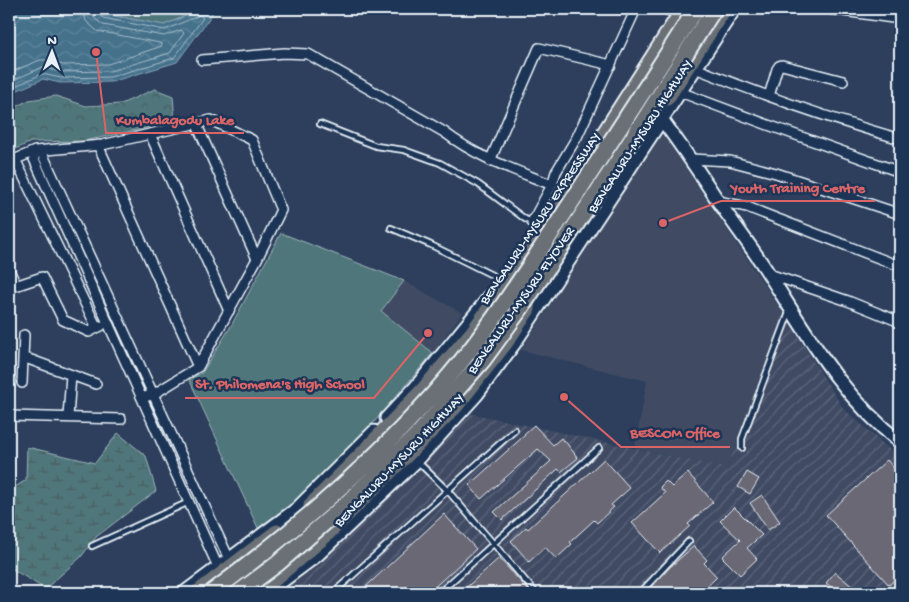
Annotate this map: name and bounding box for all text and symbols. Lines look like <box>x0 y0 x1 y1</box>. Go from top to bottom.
north arrow <box>28 28 78 78</box>
text: N <box>47 33 57 50</box>
street label: BENGALURU-MYSURU HIGHWAY <box>584 57 697 218</box>
callout: Kumbalagodu Lake <box>106 103 244 133</box>
text: Kumbalagodu Lake <box>115 112 235 130</box>
street label: BENGALURU-MYSURU EXPRESSWAY <box>476 130 605 309</box>
callout: Youth Training Centre <box>721 171 875 201</box>
text: Youth Training Centre <box>729 180 866 198</box>
street label: BENGALURU-MYSURU FLYOVER <box>464 224 580 379</box>
callout: St. Philomena's High School <box>185 368 374 398</box>
text: St. Philomena's High School <box>195 376 366 394</box>
street label: BENGALURU-MYSURU HIGHWAY <box>331 391 468 532</box>
callout: BESCOM Office <box>621 417 730 447</box>
text: BESCOM Office <box>629 425 721 443</box>

